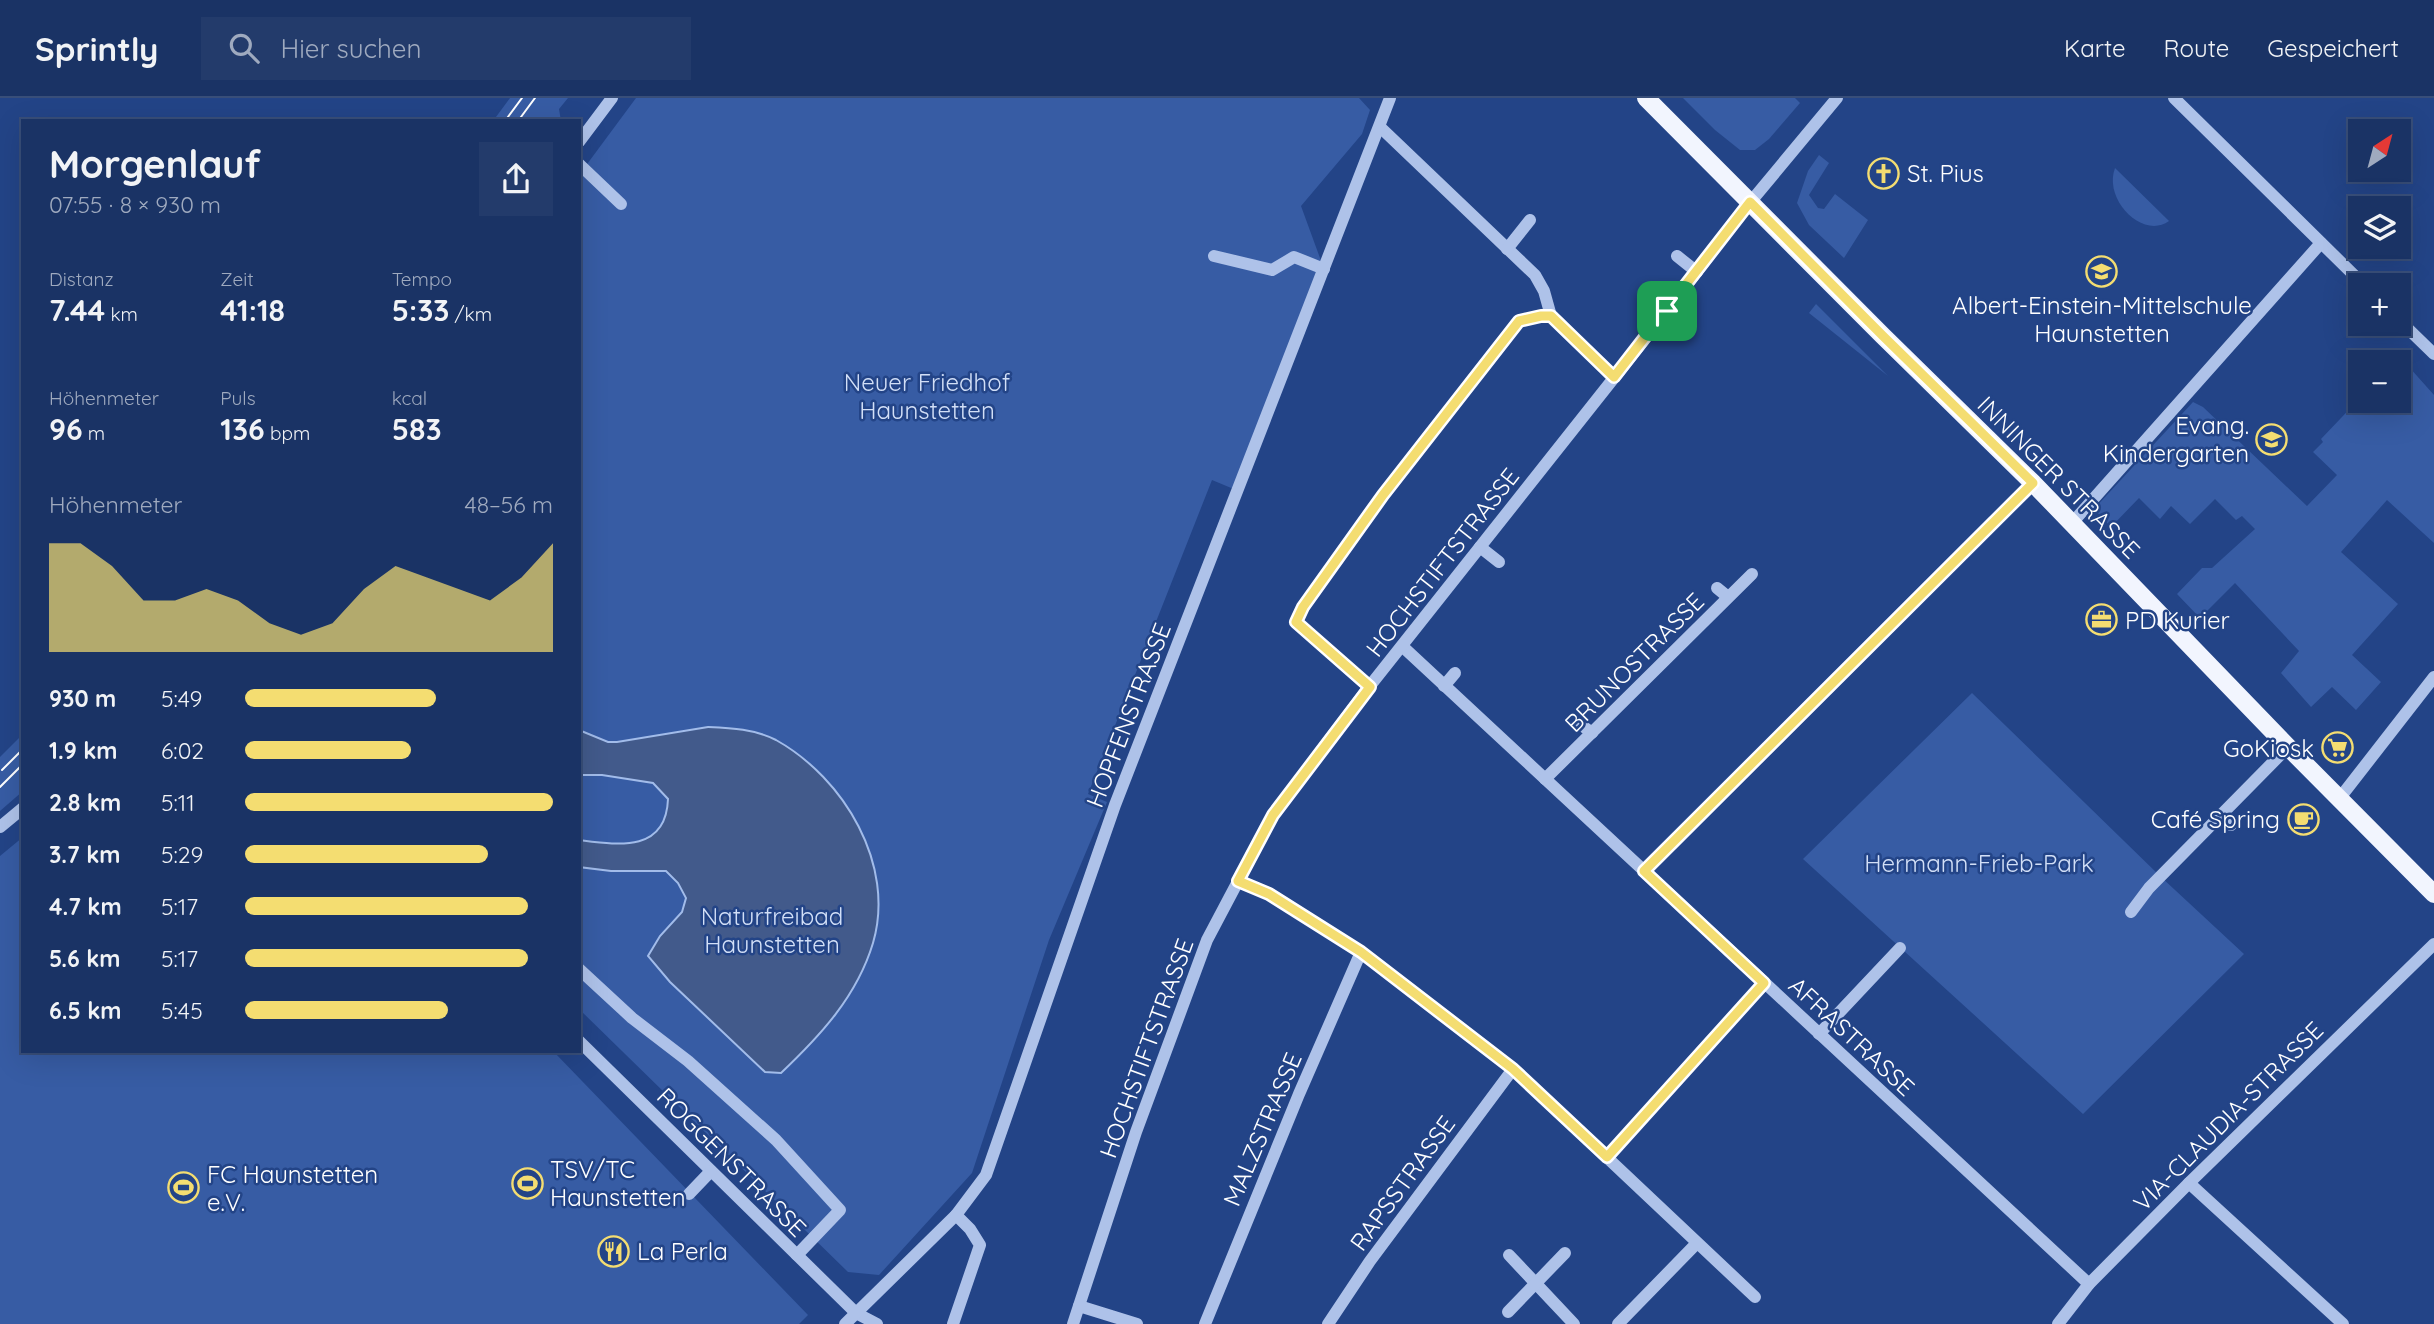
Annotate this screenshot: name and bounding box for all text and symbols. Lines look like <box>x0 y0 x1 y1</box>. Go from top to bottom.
search box <box>201 17 691 80</box>
text: Sprintly <box>35 28 159 69</box>
icon: search <box>225 29 263 67</box>
text: Hier suchen <box>281 32 422 65</box>
text: Karte <box>2064 33 2126 63</box>
text: Route <box>2164 33 2229 63</box>
text: Gespeichert <box>2267 33 2399 63</box>
north arrow <box>2348 119 2412 182</box>
map controls <box>2348 119 2411 413</box>
text: Morgenlauf <box>49 140 261 188</box>
button: share <box>479 142 553 216</box>
church icon: St. Pius <box>1867 156 1901 190</box>
place label: St. Pius <box>1907 158 1984 188</box>
text: 07:55 · 8 × 930 m <box>49 190 221 219</box>
button: layers <box>2348 196 2411 259</box>
school or university icon: Albert-Einstein-Mittelschule Haunstetten <box>2085 254 2119 288</box>
text: Distanz <box>49 267 114 291</box>
text: Zeit <box>220 267 254 291</box>
text: Tempo <box>392 267 452 291</box>
button: + <box>2348 273 2411 336</box>
pin <box>1637 281 1697 341</box>
place label: Albert-Einstein-Mittelschule Haunstetten <box>1952 290 2252 348</box>
text: 7.44 <box>49 291 105 329</box>
text: 41:18 <box>220 291 285 329</box>
text: 5:33 <box>392 291 449 329</box>
icon: arrive <box>1648 292 1686 330</box>
text: km <box>105 302 138 326</box>
text: /km <box>449 302 492 326</box>
button: − <box>2348 350 2411 413</box>
park label: Neuer Friedhof Haunstetten <box>844 367 1011 425</box>
text: Höhenmeter <box>49 386 159 410</box>
text: Puls <box>220 386 256 410</box>
text: kcal <box>392 386 427 410</box>
street label: INNINGER STRASSE <box>1971 389 2147 565</box>
text: 96 <box>49 410 83 448</box>
text: 136 <box>220 410 265 448</box>
text: 583 <box>392 410 442 448</box>
place label: Evang. Kindergarten <box>2103 410 2249 468</box>
text: m <box>83 421 105 445</box>
text: bpm <box>265 421 310 445</box>
school or university icon: Evang. Kindergarten <box>2255 422 2289 456</box>
street label: HOCHSTIFTSTRASSE <box>1359 462 1525 662</box>
text: Höhenmeter <box>49 490 182 519</box>
text: 48–56 m <box>465 490 553 519</box>
street label: BRUNOSTRASSE <box>1558 586 1710 738</box>
office icon: PD Kurier <box>2085 603 2119 637</box>
place label: PD Kurier <box>2125 605 2230 635</box>
street label: HOPFENSTRASSE <box>1079 619 1177 811</box>
text: 930 m <box>49 684 116 713</box>
text: 5:49 <box>161 684 202 713</box>
supermarket icon: GoKiosk <box>2320 731 2354 765</box>
place label: GoKiosk <box>2223 733 2314 763</box>
text: 1.9 km <box>49 736 117 765</box>
text: 6:02 <box>161 736 204 765</box>
text: 2.8 km <box>49 788 121 817</box>
text: 5:11 <box>161 788 195 817</box>
cafe icon: Café Spring <box>2286 802 2320 836</box>
place label: Café Spring <box>2151 804 2280 834</box>
text: 3.7 km <box>49 840 120 869</box>
text: 5:29 <box>161 840 203 869</box>
park label: Hermann-Frieb-Park <box>1864 848 2094 878</box>
text: 4.7 km <box>49 892 122 921</box>
text: 5:17 <box>161 892 198 921</box>
park label: Naturfreibad Haunstetten <box>701 901 843 959</box>
street label: HOCHSTIFTSTRASSE <box>1092 934 1200 1162</box>
text: 5.6 km <box>49 944 121 973</box>
text: 5:17 <box>161 944 198 973</box>
street label: AFRASTRASSE <box>1783 970 1921 1102</box>
text: 6.5 km <box>49 996 121 1025</box>
text: 5:45 <box>161 996 203 1025</box>
street label: VIA-CLAUDIA-STRASSE <box>2127 1015 2329 1217</box>
street label: MALZSTRASSE <box>1216 1048 1308 1210</box>
street label: ROGGENSTRASSE <box>651 1081 813 1243</box>
street label: RAPSSTRASSE <box>1343 1110 1461 1256</box>
place label: TSV/TC Haunstetten <box>550 1154 686 1212</box>
place label: FC Haunstetten e.V. <box>207 1159 378 1217</box>
sports icon: TSV/TC Haunstetten <box>510 1166 544 1200</box>
sports icon: FC Haunstetten e.V. <box>167 1171 201 1205</box>
restaurant icon: La Perla <box>597 1234 631 1268</box>
place label: La Perla <box>637 1236 728 1266</box>

